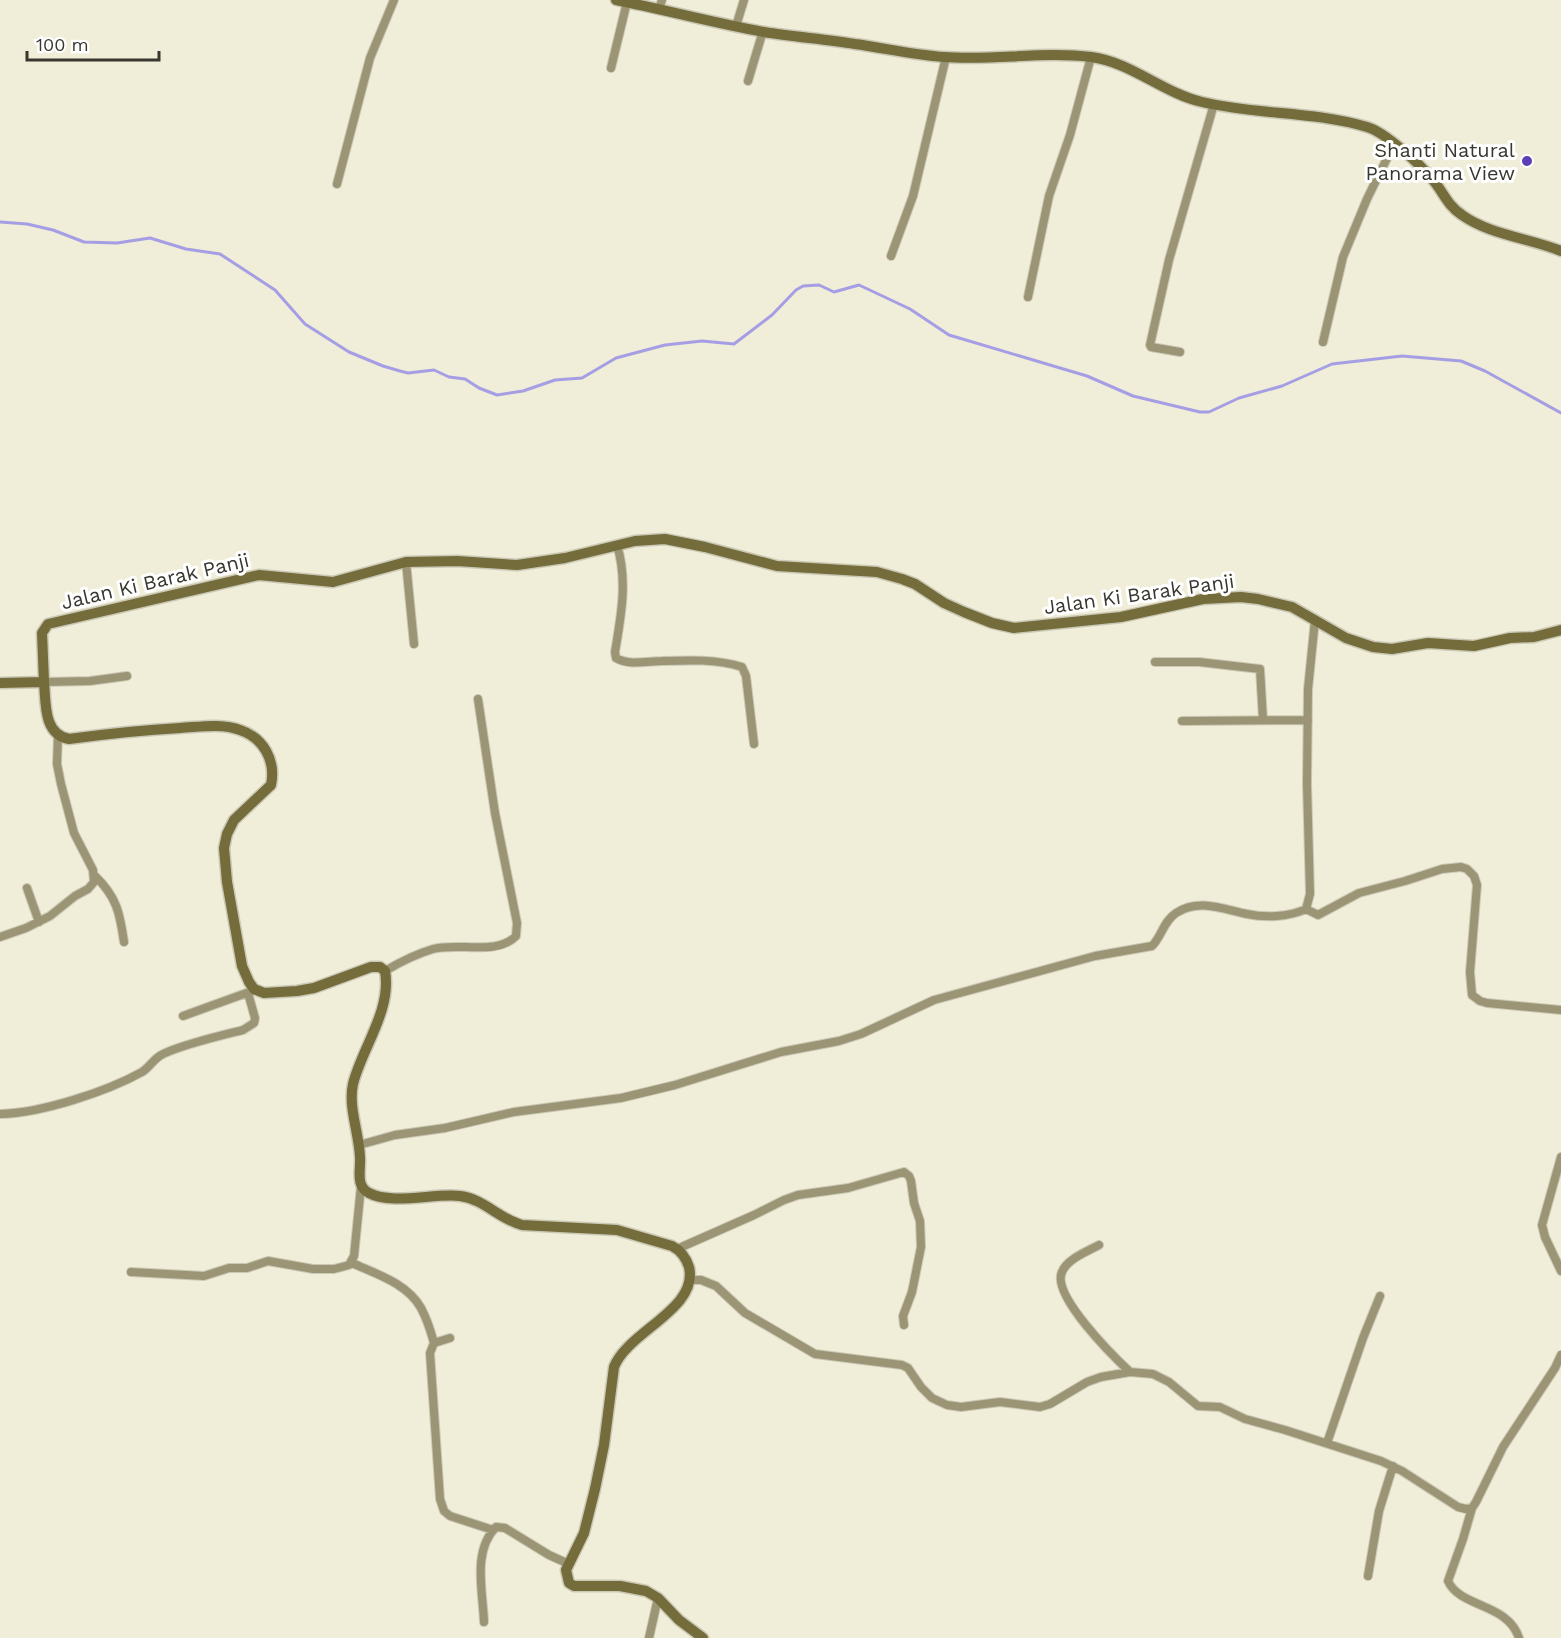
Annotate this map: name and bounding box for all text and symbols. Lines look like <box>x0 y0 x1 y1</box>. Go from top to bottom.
scale bar <box>27 24 159 62</box>
text: 100 m <box>36 34 89 55</box>
place label: Shanti Natural Panorama View <box>1366 138 1515 185</box>
marker: Shanti Natural Panorama View <box>1520 154 1534 168</box>
street label: Jalan Ki Barak Panji <box>59 548 251 614</box>
street label: Jalan Ki Barak Panji <box>1042 569 1236 619</box>

